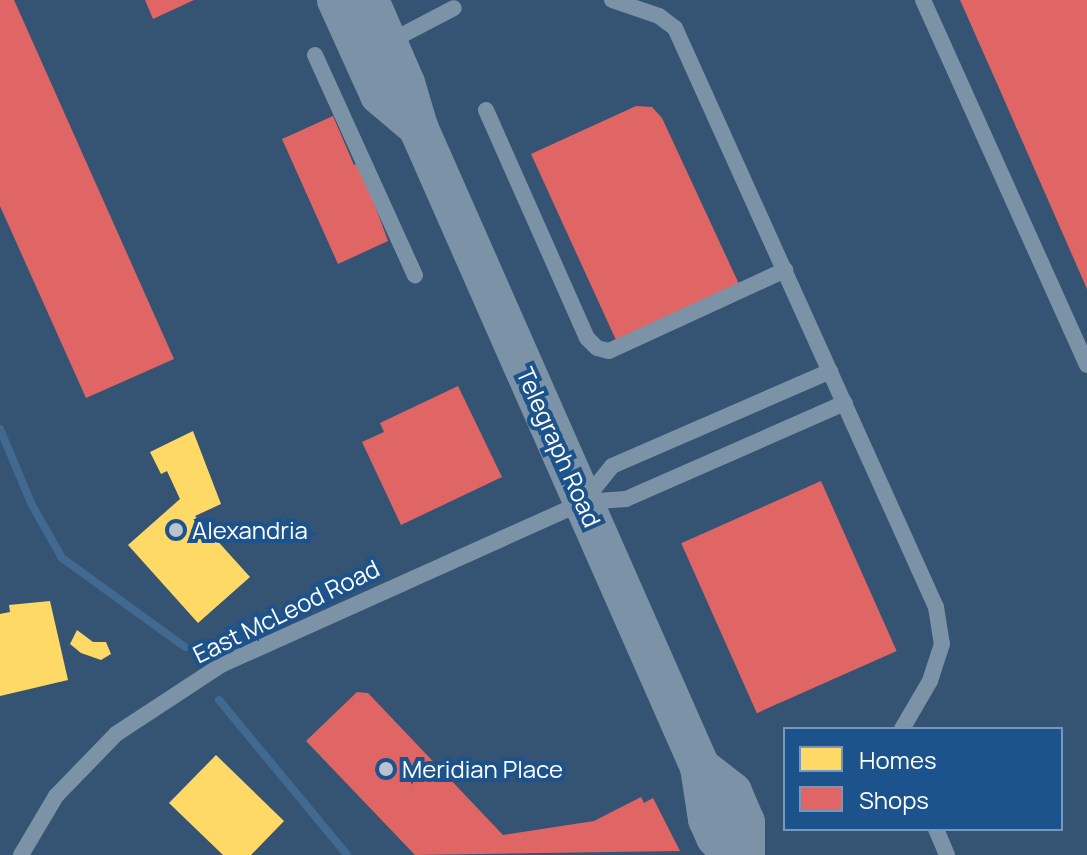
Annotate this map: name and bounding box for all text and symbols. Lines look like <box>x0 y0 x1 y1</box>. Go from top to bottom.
street label: Telegraph Road <box>511 363 607 531</box>
place label: Alexandria <box>192 516 308 544</box>
marker: Alexandria <box>167 521 185 539</box>
street label: East McLeod Road <box>188 553 384 669</box>
legend <box>783 727 1063 831</box>
text: Homes <box>859 743 937 776</box>
place label: Meridian Place <box>402 755 563 783</box>
marker: Meridian Place <box>377 760 395 778</box>
text: Shops <box>859 783 929 816</box>

